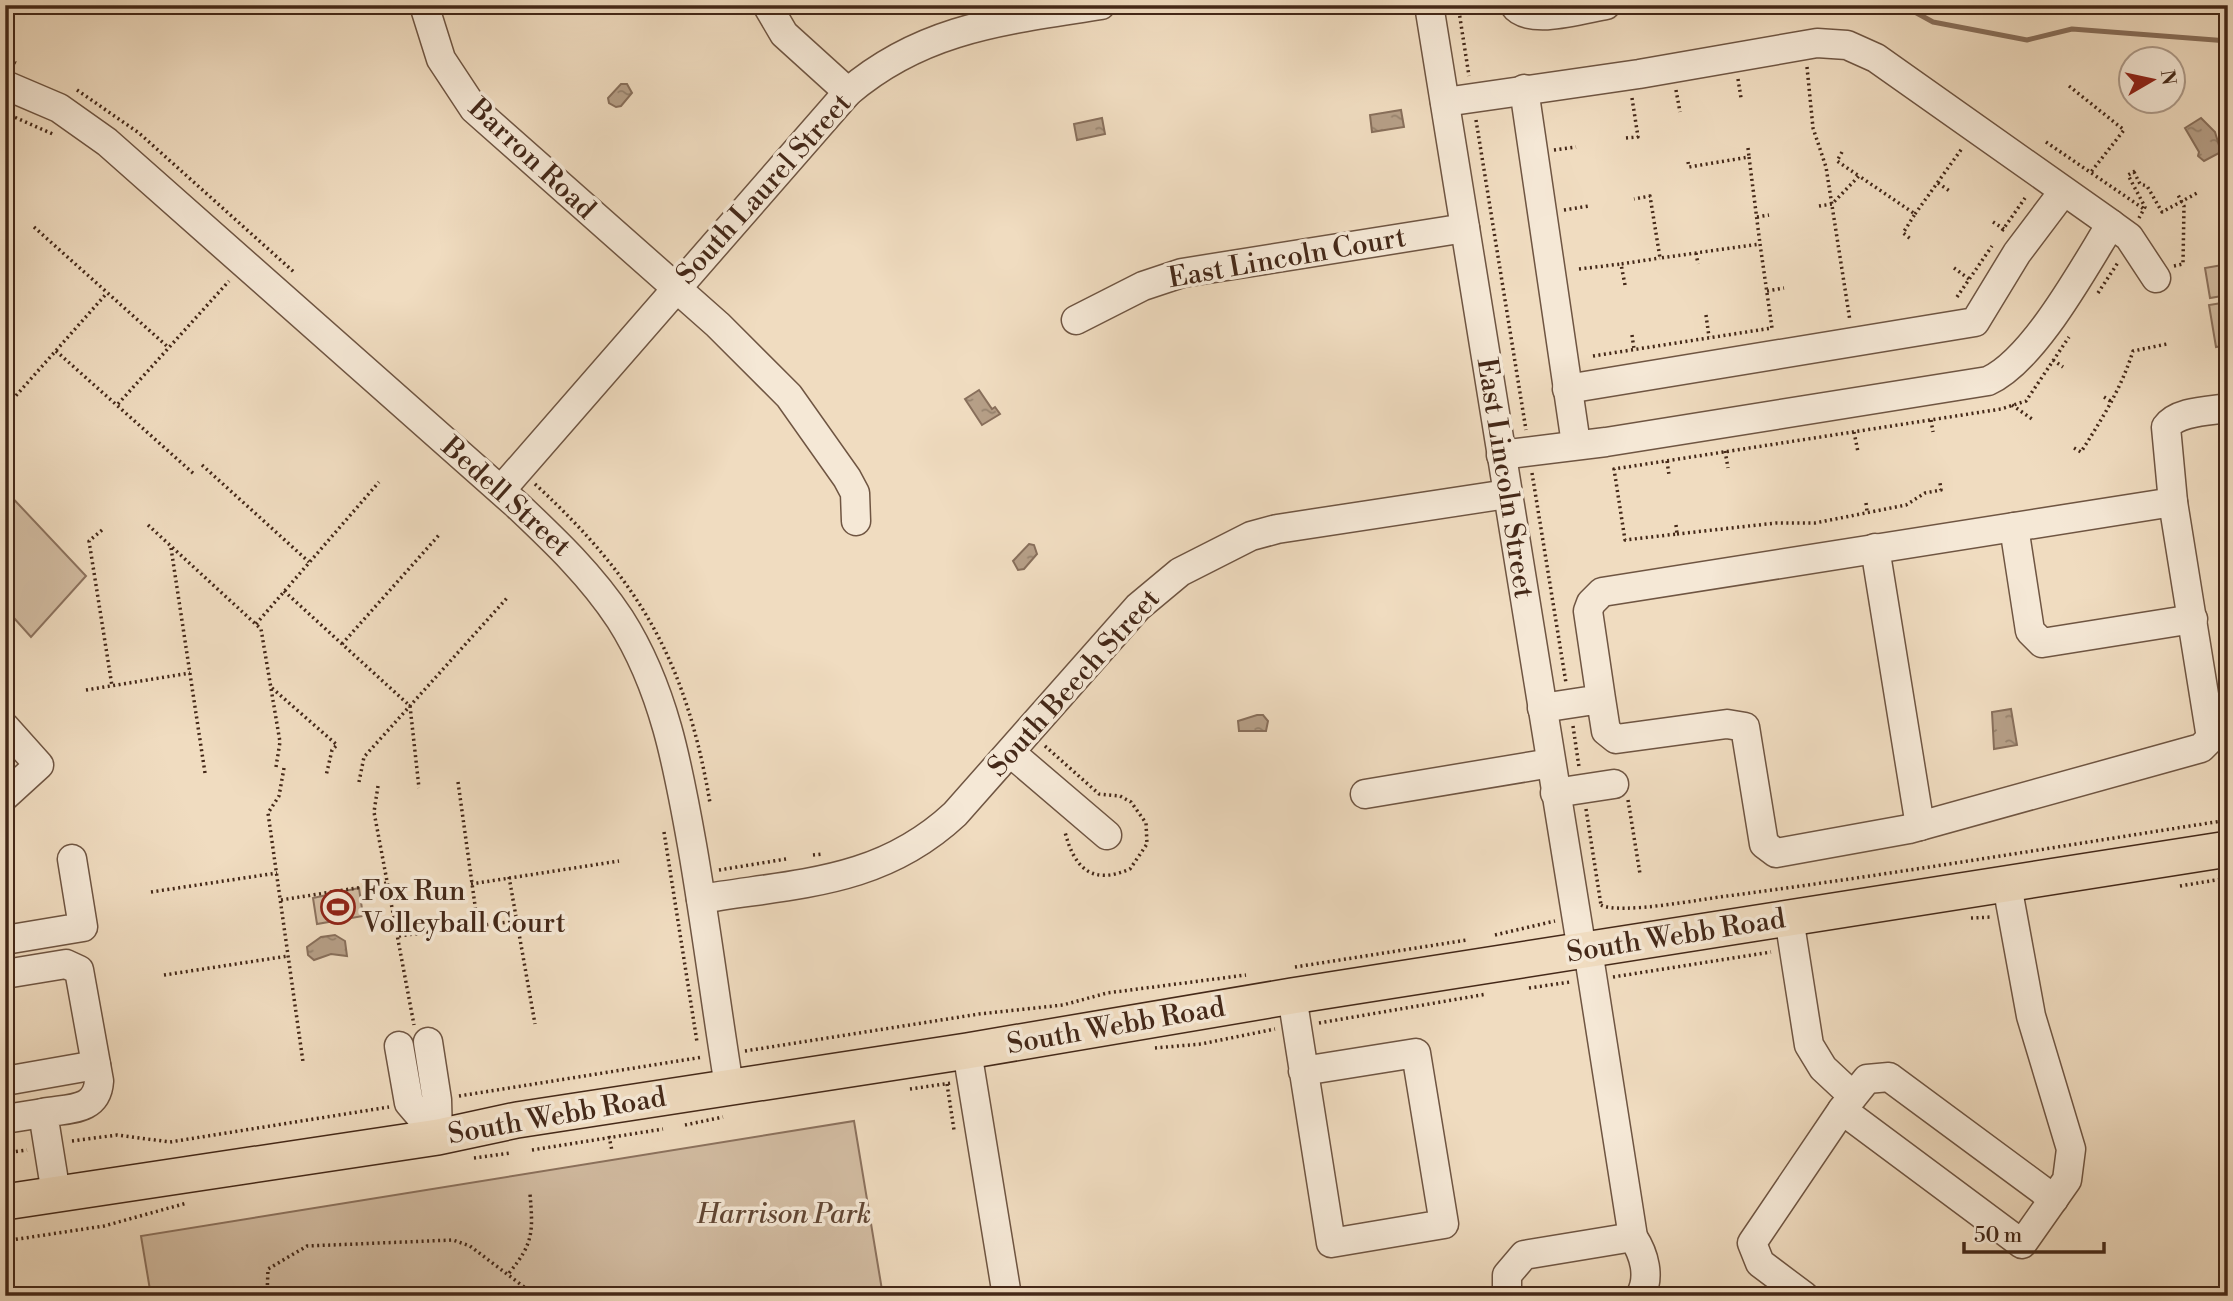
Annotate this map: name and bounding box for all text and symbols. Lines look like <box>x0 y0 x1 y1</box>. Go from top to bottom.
north arrow <box>2118 46 2188 116</box>
text: N <box>2155 68 2181 87</box>
street label: South Laurel Street <box>669 86 859 292</box>
street label: Barron Road <box>460 90 603 227</box>
street label: East Lincoln Court <box>1166 220 1409 296</box>
street label: East Lincoln Street <box>1469 355 1541 601</box>
street label: Bedell Street <box>433 429 578 564</box>
street label: South Beech Street <box>980 582 1168 784</box>
place label: Fox Run Volleyball Court <box>361 874 566 941</box>
sports icon: Fox Run Volleyball Court <box>319 888 357 926</box>
street label: South Webb Road <box>1564 901 1788 971</box>
street label: South Webb Road <box>1004 990 1228 1062</box>
street label: South Webb Road <box>445 1080 669 1152</box>
park label: Harrison Park <box>696 1197 871 1232</box>
scale bar <box>1964 1210 2104 1254</box>
text: 50 m <box>1974 1223 2022 1249</box>

